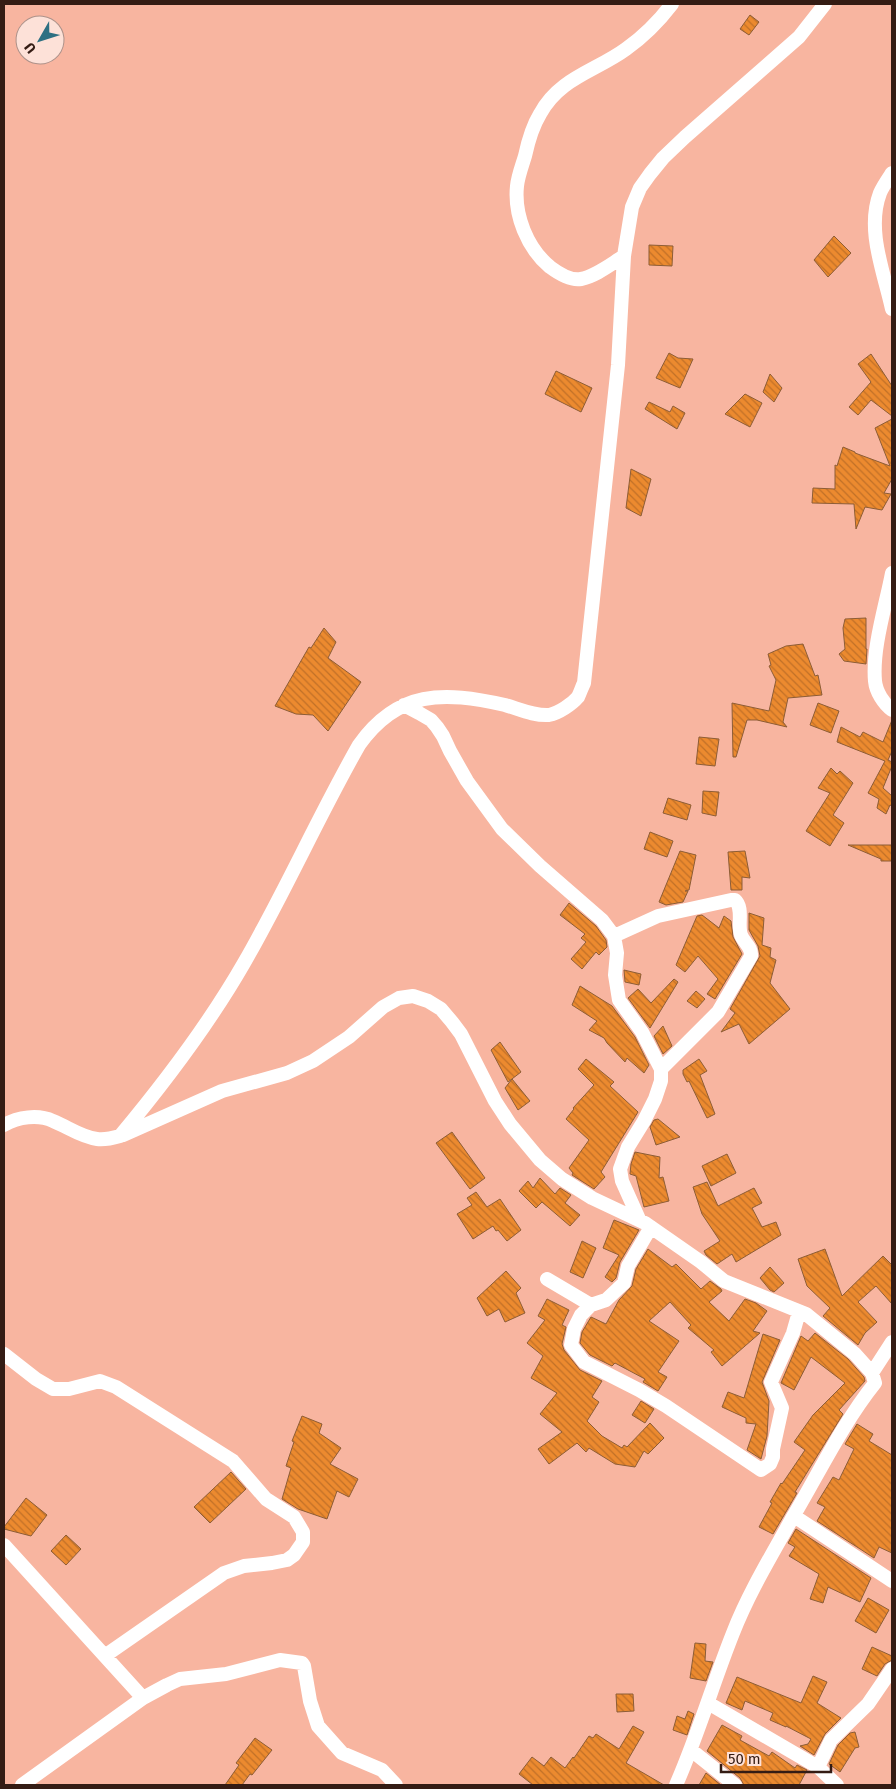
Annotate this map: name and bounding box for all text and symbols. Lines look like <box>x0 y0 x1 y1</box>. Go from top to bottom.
north arrow <box>15 15 65 65</box>
text: U <box>21 39 40 57</box>
scale bar <box>721 1742 831 1774</box>
text: 50 m <box>728 1750 761 1768</box>

